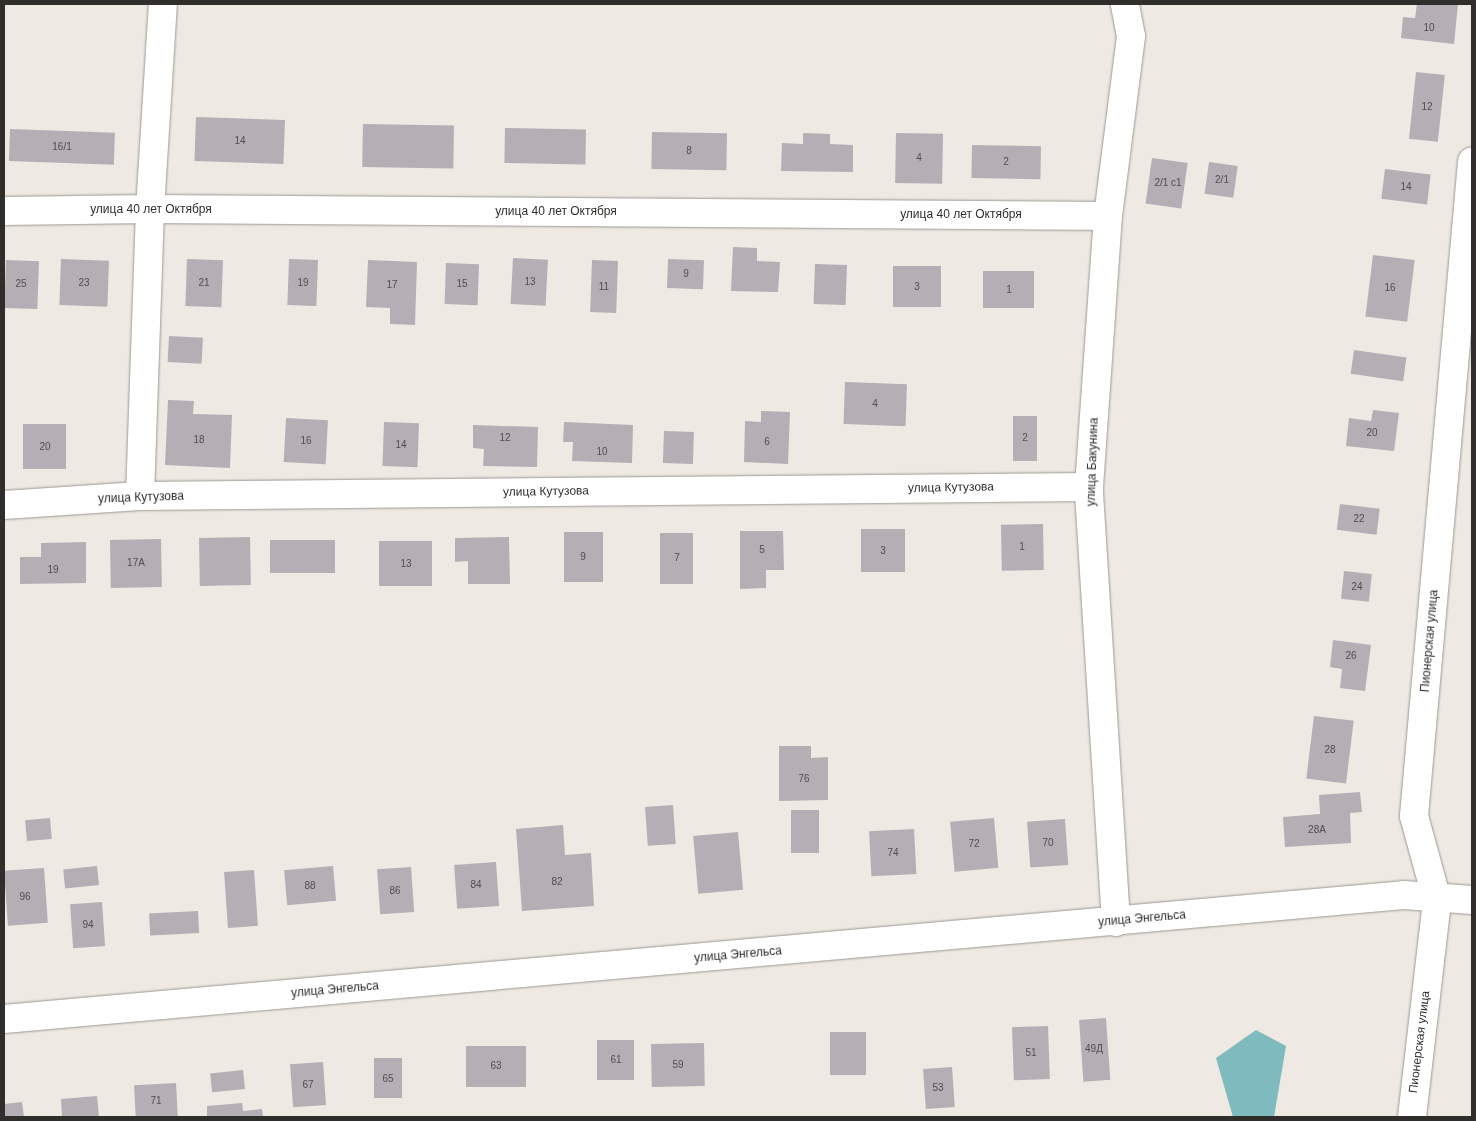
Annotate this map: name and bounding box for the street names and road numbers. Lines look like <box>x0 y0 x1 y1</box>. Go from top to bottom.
street label: улица 40 лет Октября <box>90 203 212 217</box>
street label: улица 40 лет Октября <box>495 205 617 219</box>
street label: улица 40 лет Октября <box>900 208 1022 222</box>
street label: улица Бакунина <box>1084 417 1102 507</box>
street label: улица Кутузова <box>908 480 994 496</box>
street label: улица Кутузова <box>503 484 589 500</box>
street label: улица Кутузова <box>98 489 184 507</box>
street label: Пионерская улица <box>1418 589 1442 693</box>
street label: улица Энгельса <box>1098 908 1186 930</box>
street label: улица Энгельса <box>694 944 782 966</box>
street label: улица Энгельса <box>291 979 379 1001</box>
street label: Пионерская улица <box>1407 990 1433 1094</box>

